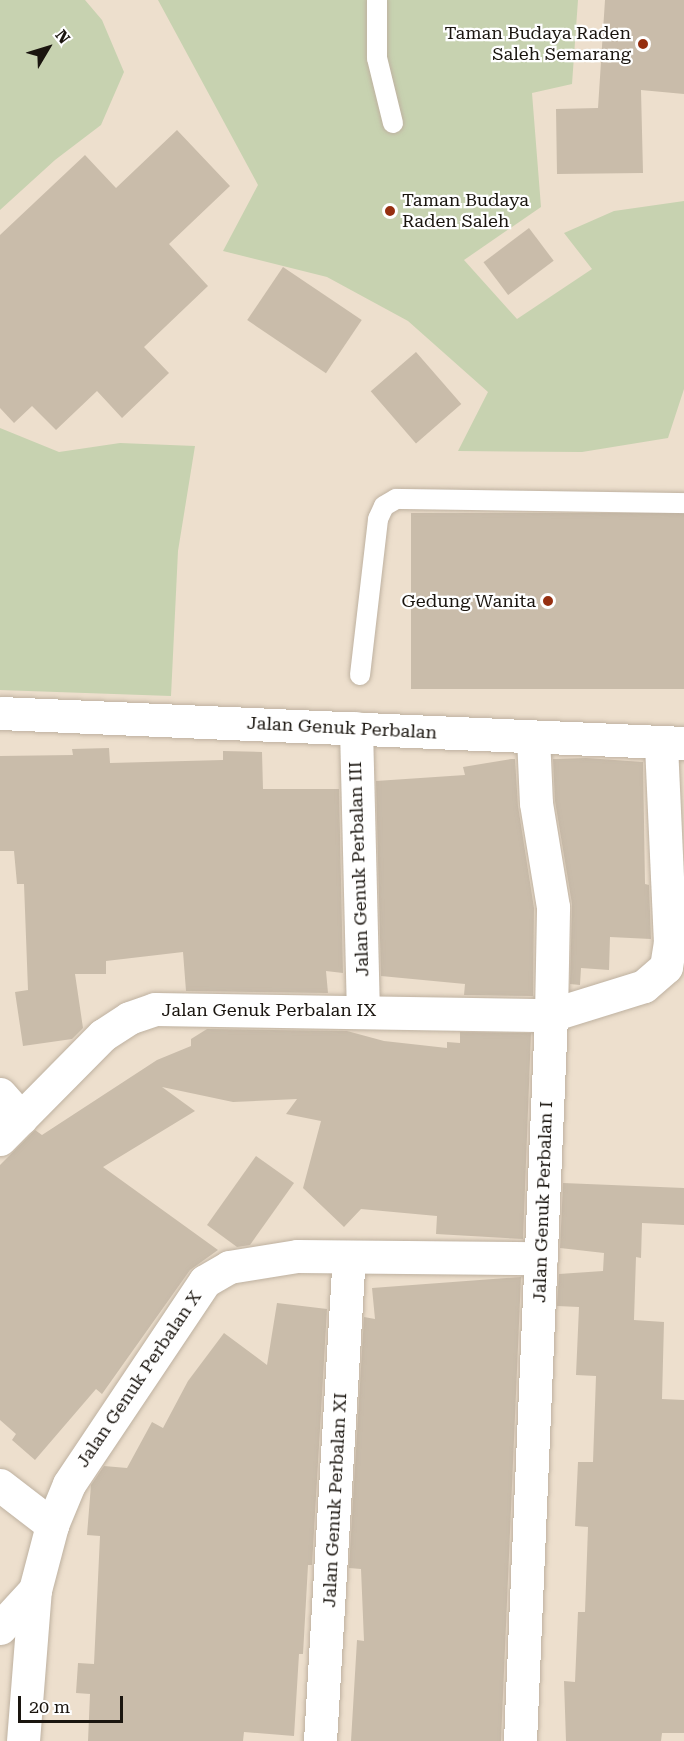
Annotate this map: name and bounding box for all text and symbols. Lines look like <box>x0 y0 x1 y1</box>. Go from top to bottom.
north arrow <box>18 18 78 78</box>
place label: Taman Budaya Raden Saleh Semarang <box>445 23 631 66</box>
text: N <box>51 26 74 47</box>
marker: Taman Budaya Raden Saleh Semarang <box>636 37 650 51</box>
place label: Taman Budaya Raden Saleh <box>402 190 529 232</box>
marker: Taman Budaya Raden Saleh <box>383 204 397 218</box>
place label: Gedung Wanita <box>402 590 536 612</box>
marker: Gedung Wanita <box>541 594 555 608</box>
street label: Jalan Genuk Perbalan <box>246 712 438 744</box>
street label: Jalan Genuk Perbalan III <box>344 761 374 977</box>
street label: Jalan Genuk Perbalan IX <box>161 999 377 1021</box>
street label: Jalan Genuk Perbalan I <box>529 1101 557 1303</box>
street label: Jalan Genuk Perbalan X <box>72 1287 206 1471</box>
street label: Jalan Genuk Perbalan XI <box>319 1392 351 1608</box>
scale bar <box>21 1684 126 1722</box>
text: 20 m <box>29 1696 70 1717</box>

